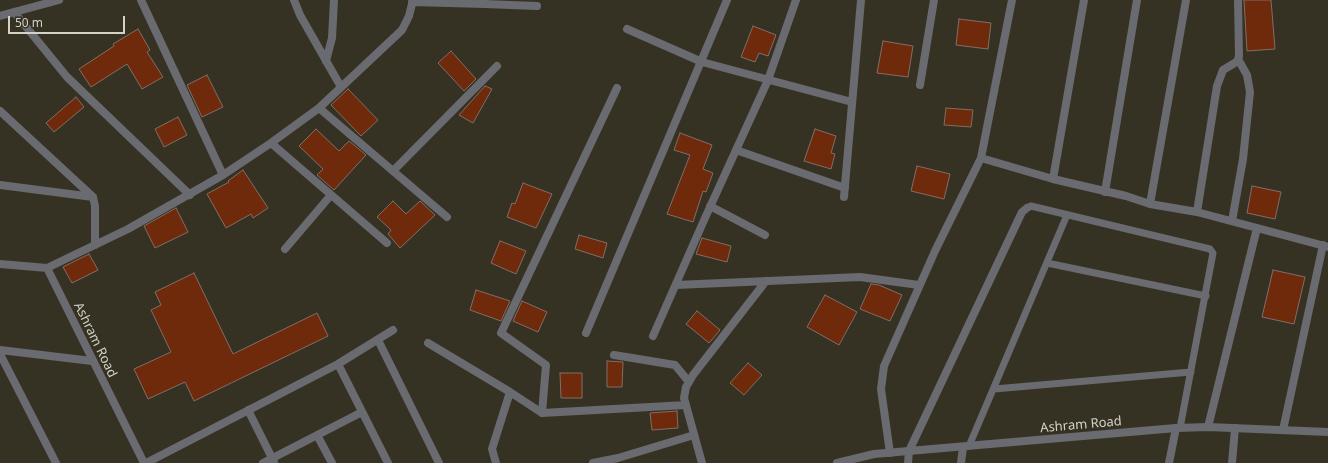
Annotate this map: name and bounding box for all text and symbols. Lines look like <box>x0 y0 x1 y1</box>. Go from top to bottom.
scale bar <box>10 8 127 34</box>
text: 50 m <box>15 14 43 31</box>
street label: Ashram Road <box>70 300 120 380</box>
street label: Ashram Road <box>1040 414 1122 436</box>

